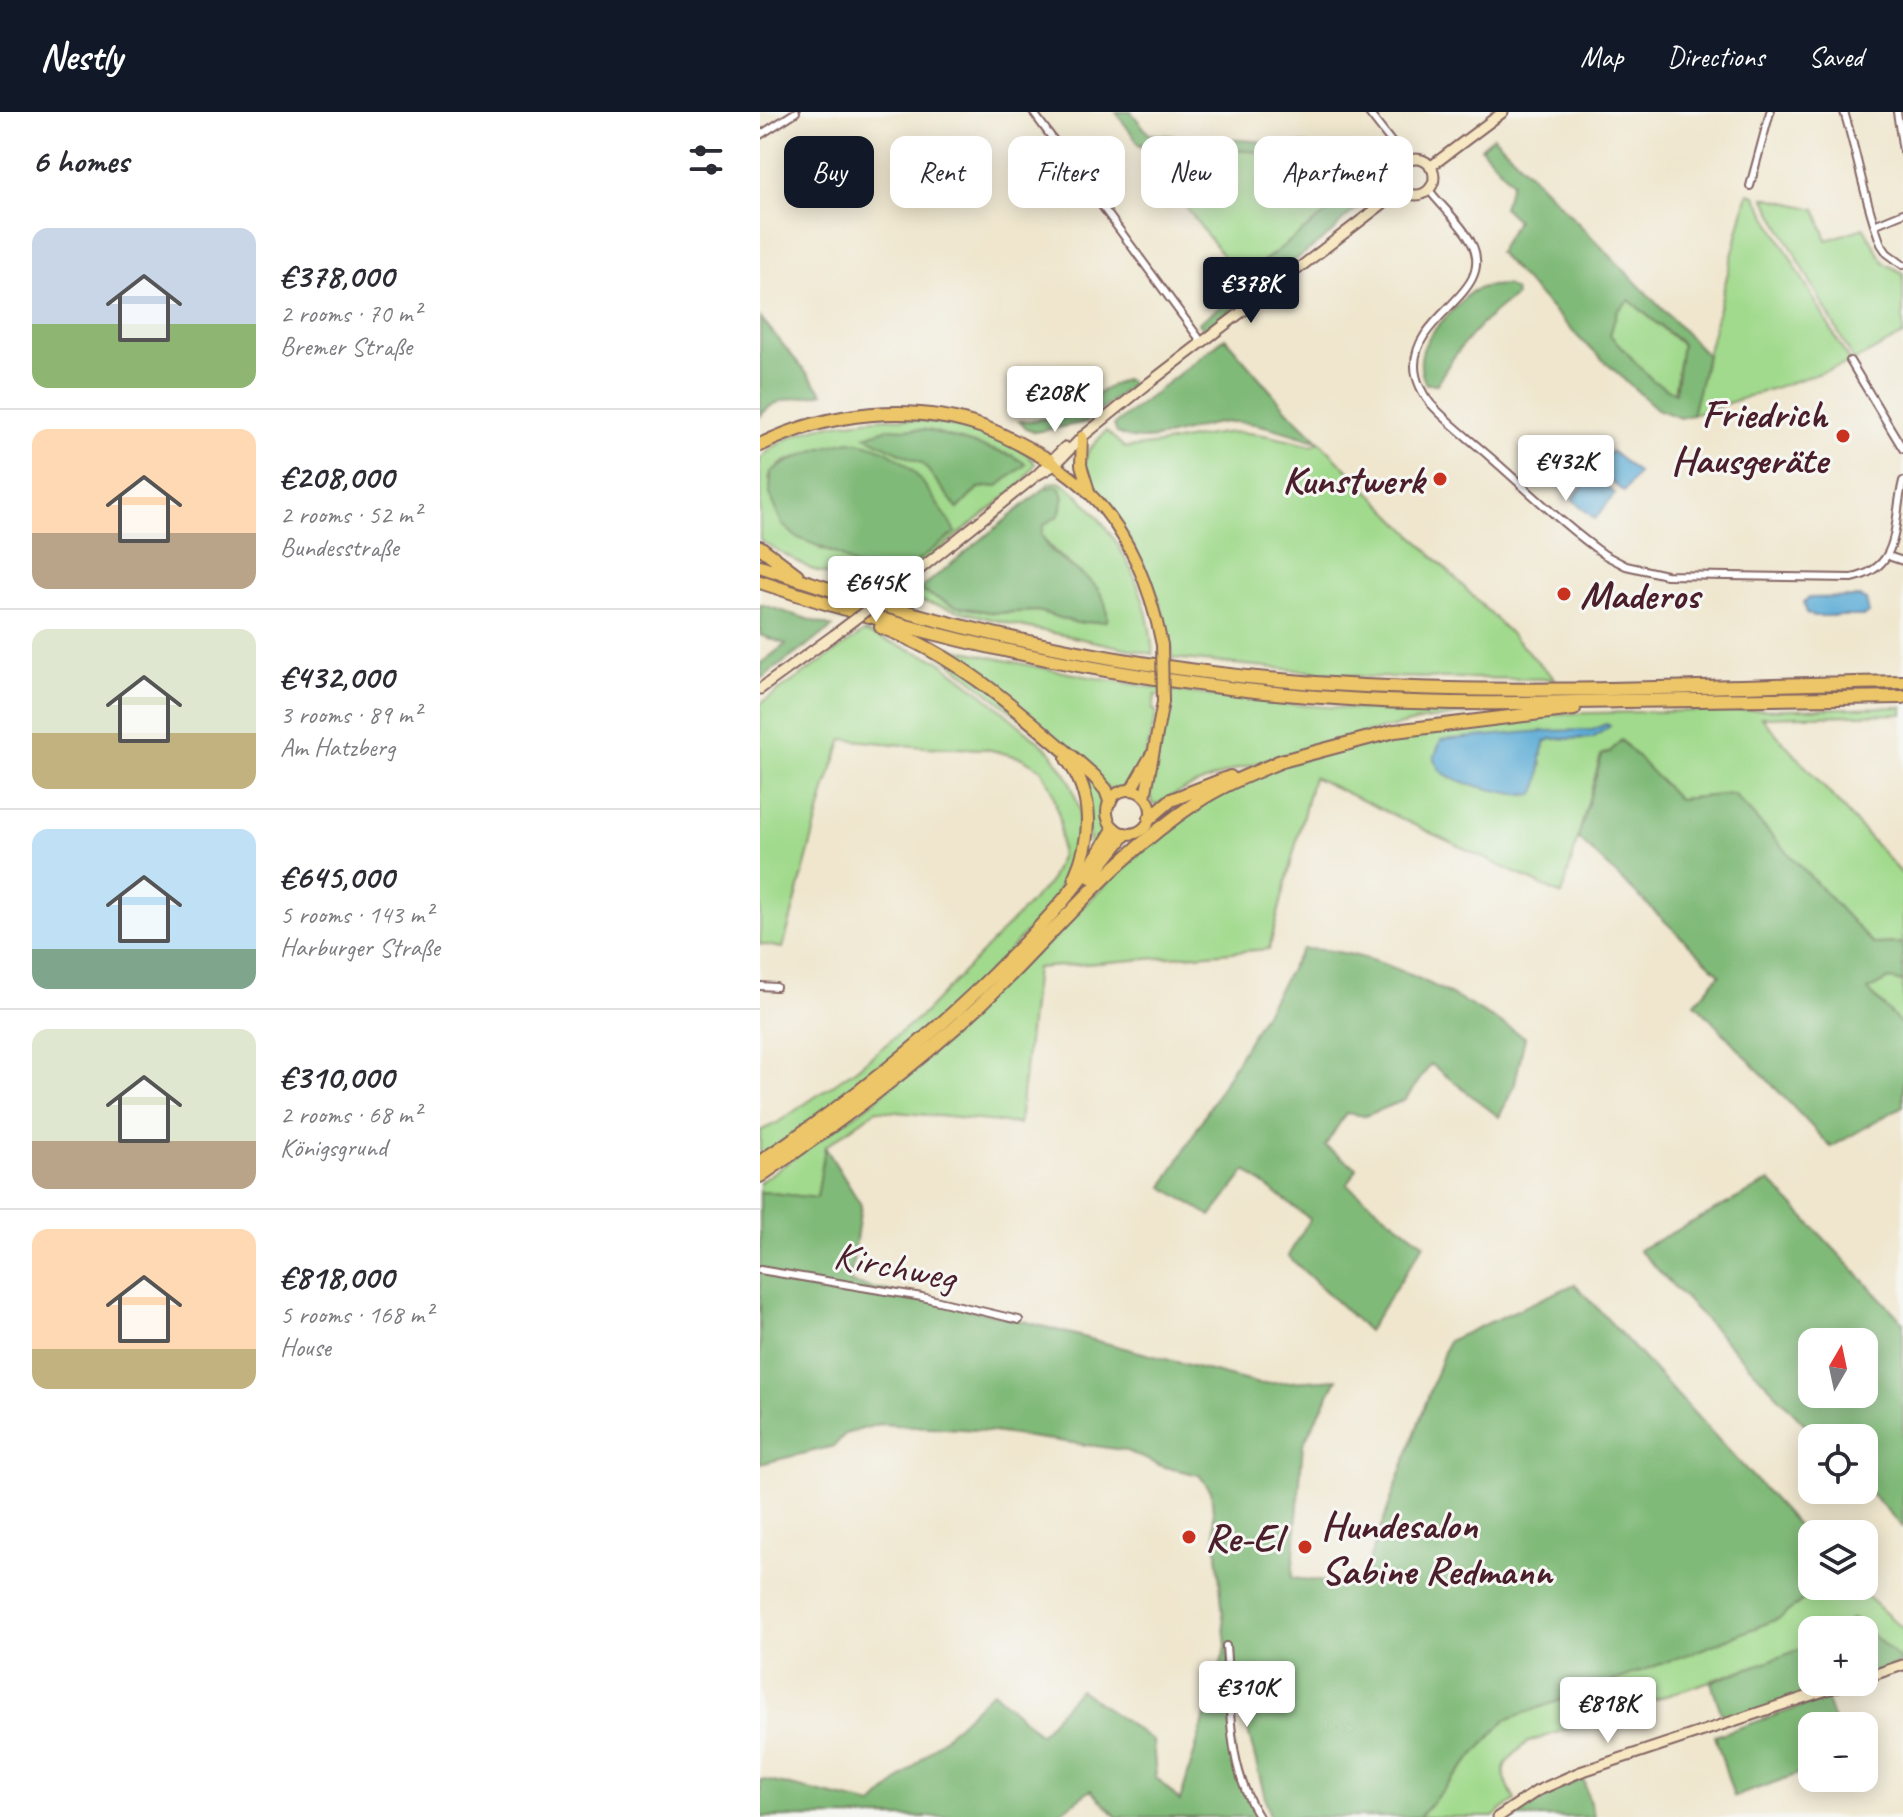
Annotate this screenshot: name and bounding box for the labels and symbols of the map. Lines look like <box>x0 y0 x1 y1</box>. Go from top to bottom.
pin: €378K <box>1195 257 1307 325</box>
pin: €208K <box>999 366 1111 434</box>
place label: Friedrich Hausgeräte <box>1671 389 1831 485</box>
marker: Friedrich Hausgeräte <box>1834 427 1852 445</box>
pin: €432K <box>1510 435 1622 503</box>
place label: Kunstwerk <box>1282 455 1427 505</box>
marker: Kunstwerk <box>1431 470 1449 488</box>
pin: €645K <box>820 556 932 624</box>
place label: Maderos <box>1580 570 1703 620</box>
marker: Maderos <box>1555 585 1573 603</box>
street label: Kirchweg <box>830 1230 962 1303</box>
north arrow <box>1798 1328 1878 1408</box>
place label: Hundesalon Sabine Redmann <box>1321 1500 1555 1596</box>
place label: Re-El <box>1205 1513 1289 1563</box>
marker: Re-El <box>1180 1528 1198 1546</box>
marker: Hundesalon Sabine Redmann <box>1296 1538 1314 1556</box>
pin: €310K <box>1191 1661 1303 1729</box>
pin: €818K <box>1552 1677 1664 1745</box>

